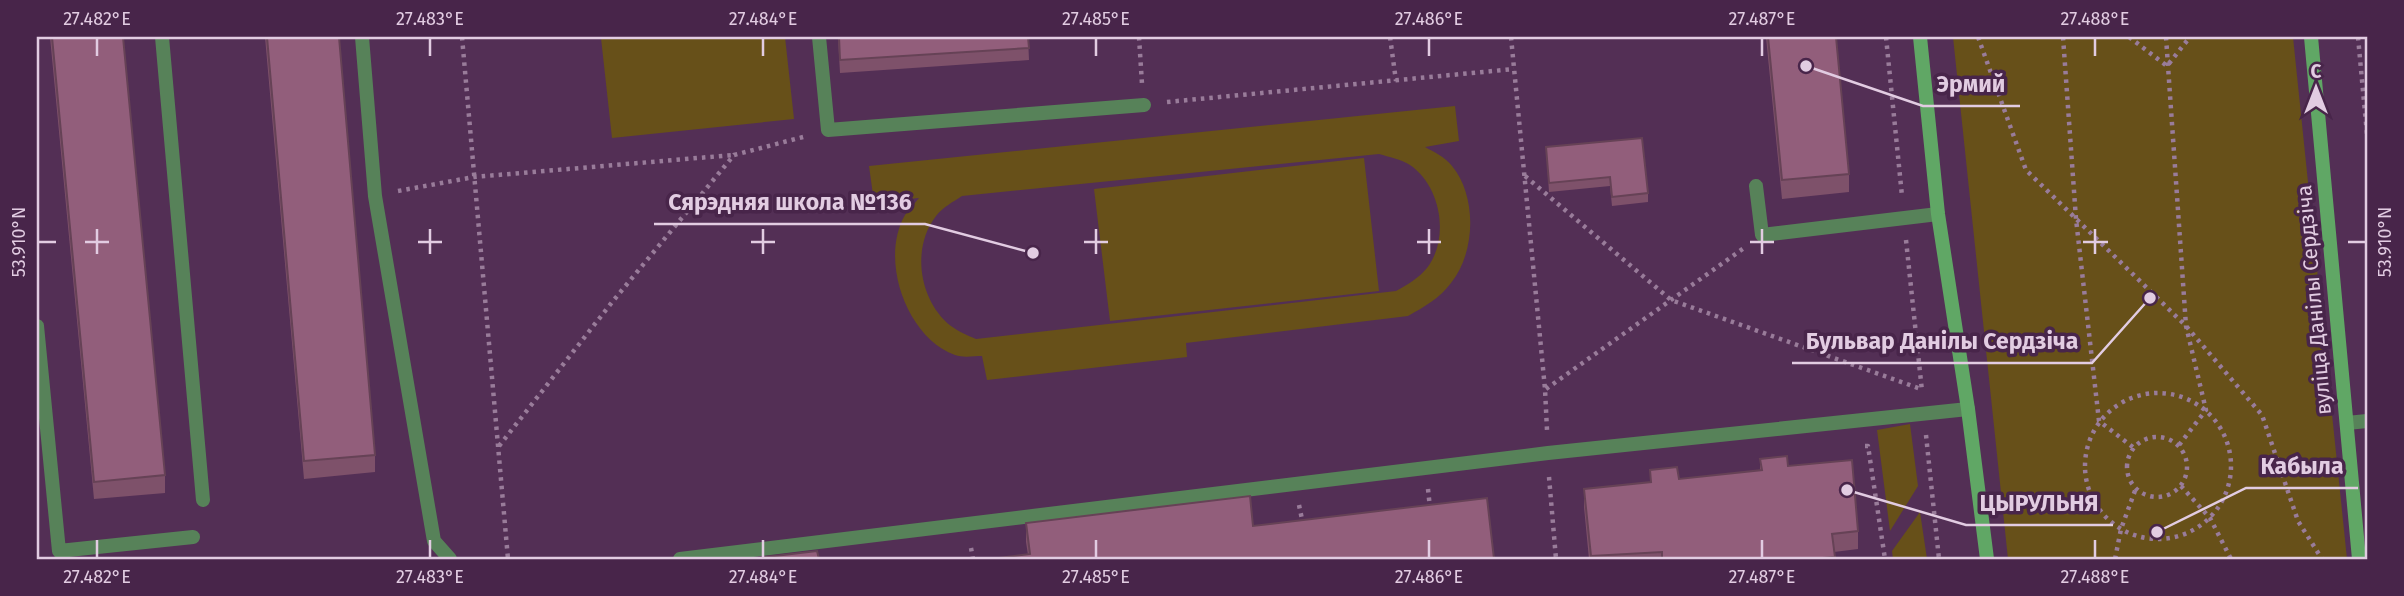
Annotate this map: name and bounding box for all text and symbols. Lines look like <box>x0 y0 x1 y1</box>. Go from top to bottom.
text: 27.482°E <box>63 8 131 30</box>
text: 27.483°E <box>396 8 464 30</box>
text: 27.484°E <box>729 8 797 30</box>
text: 27.485°E <box>1062 8 1130 30</box>
text: 27.486°E <box>1395 8 1463 30</box>
text: 27.487°E <box>1729 8 1795 30</box>
text: 27.488°E <box>2061 8 2129 30</box>
north arrow <box>2282 52 2352 122</box>
text: С <box>2311 60 2322 83</box>
callout: Эрмий <box>1923 62 2020 106</box>
text: Эрмий <box>1937 70 2005 98</box>
callout: Сярэдняя школа №136 <box>654 180 925 224</box>
street label: вуліца Данілы Сердзіча <box>2291 184 2337 416</box>
text: Сярэдняя школа №136 <box>668 188 912 216</box>
text: 53.910°N <box>8 207 30 277</box>
text: 53.910°N <box>2374 207 2396 277</box>
callout: Бульвар Данілы Сердзіча <box>1792 319 2092 363</box>
text: Бульвар Данілы Сердзіча <box>1806 327 2078 355</box>
callout: Кабыла <box>2246 444 2358 488</box>
text: Кабыла <box>2260 452 2344 480</box>
callout: ЦЫРУЛЬНЯ <box>1966 481 2113 525</box>
text: ЦЫРУЛЬНЯ <box>1979 489 2099 517</box>
text: 27.482°E <box>63 566 131 588</box>
text: 27.483°E <box>396 566 464 588</box>
text: 27.484°E <box>729 566 797 588</box>
text: 27.485°E <box>1062 566 1130 588</box>
text: 27.486°E <box>1395 566 1463 588</box>
text: 27.487°E <box>1729 566 1795 588</box>
text: 27.488°E <box>2061 566 2129 588</box>

